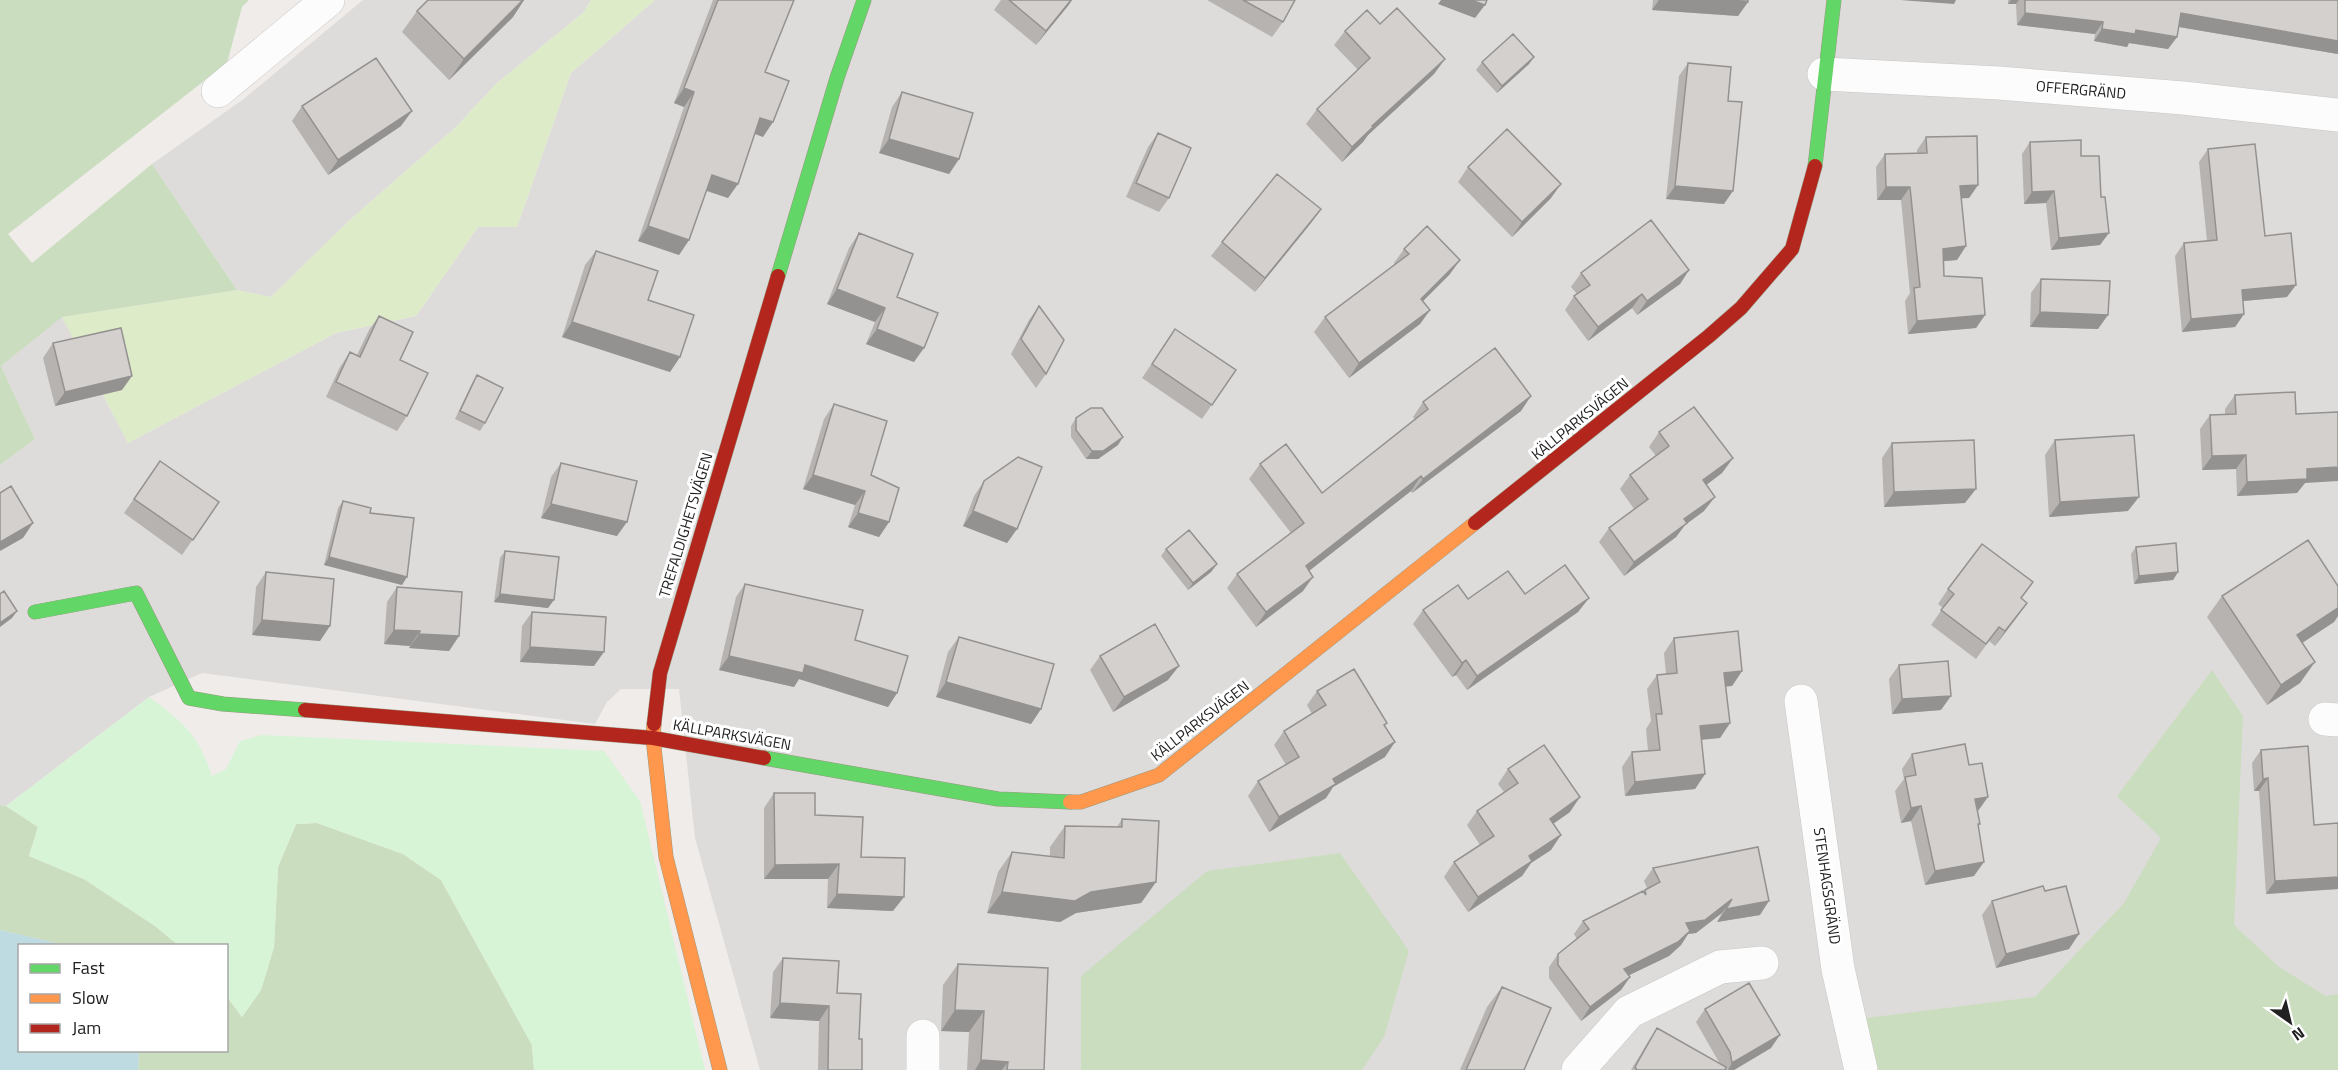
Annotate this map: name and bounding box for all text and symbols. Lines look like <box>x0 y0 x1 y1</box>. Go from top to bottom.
street label: OFFERGRÄND <box>2035 74 2127 105</box>
street label: KÄLLPARKSVÄGEN <box>1526 372 1633 465</box>
street label: TREFALDIGHETSVÄGEN <box>653 449 719 600</box>
street label: KÄLLPARKSVÄGEN <box>1145 675 1254 767</box>
street label: KÄLLPARKSVÄGEN <box>671 713 793 756</box>
street label: STENHAGSGRÄND <box>1808 826 1847 946</box>
legend <box>18 944 228 1052</box>
text: Fast <box>72 954 105 981</box>
text: Slow <box>72 984 109 1011</box>
north arrow <box>2260 992 2320 1052</box>
text: Jam <box>72 1014 101 1041</box>
text: N <box>2287 1021 2310 1047</box>

